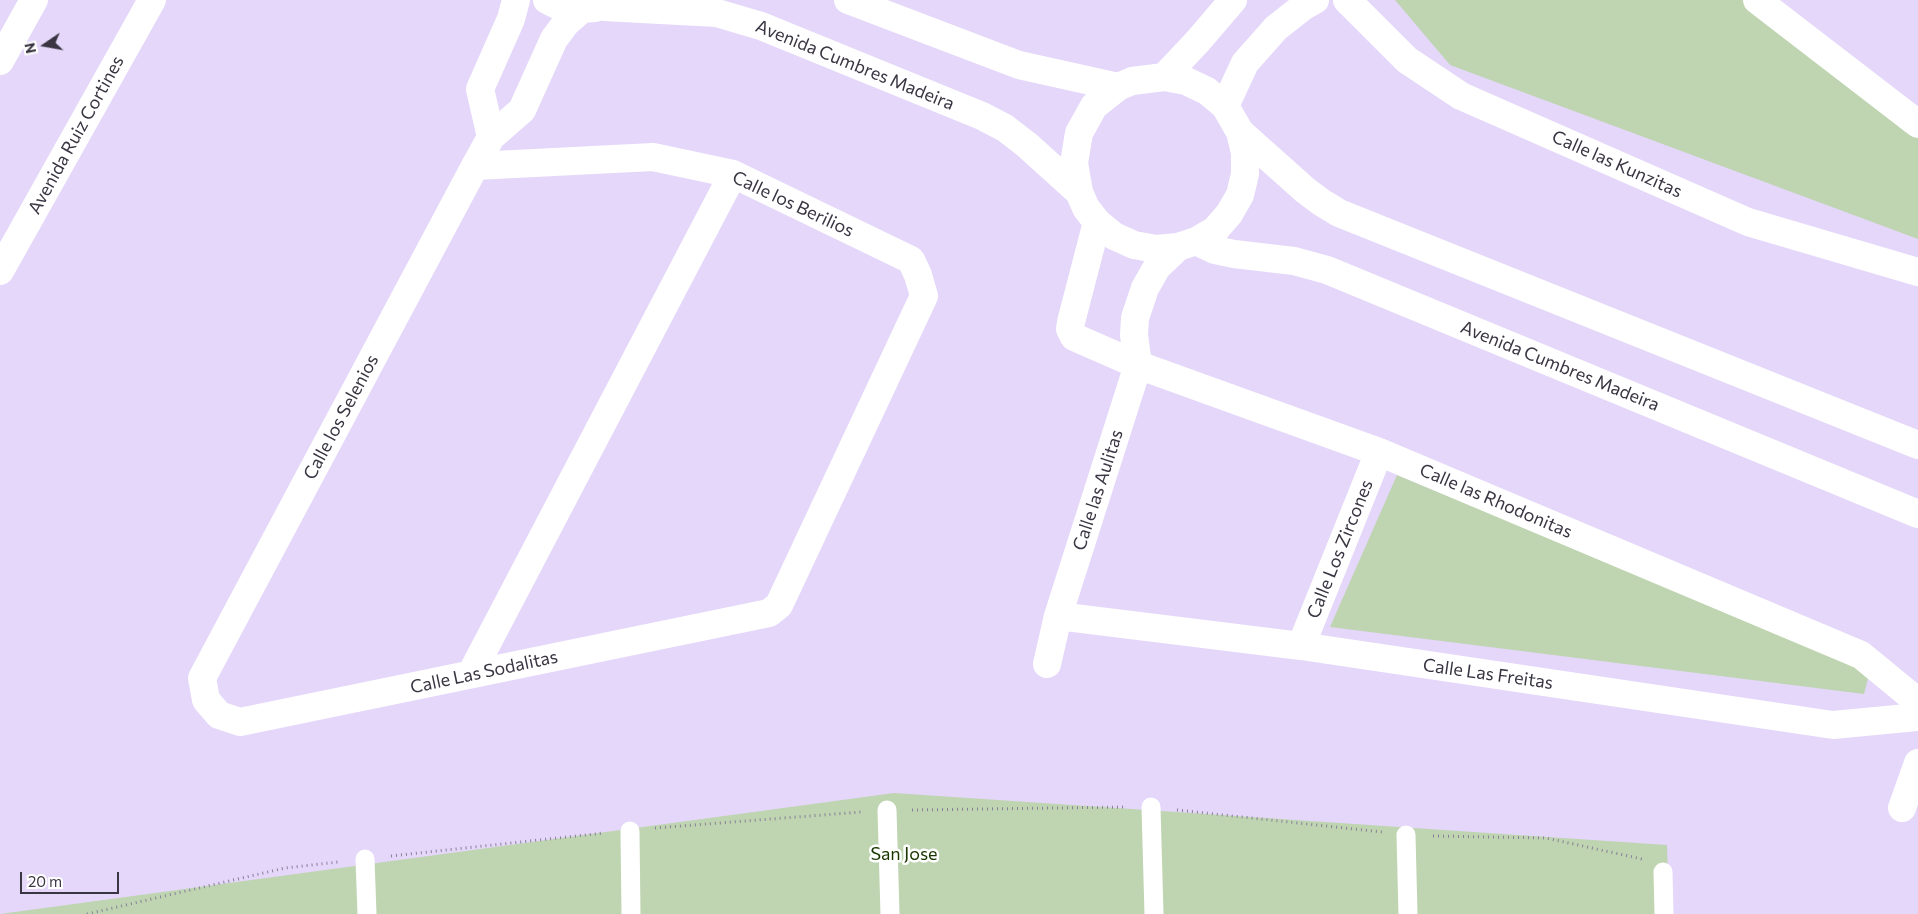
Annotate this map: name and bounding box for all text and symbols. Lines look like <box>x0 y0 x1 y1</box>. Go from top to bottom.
street label: Avenida Cumbres Madeira <box>752 15 958 115</box>
north arrow <box>20 20 70 70</box>
text: N <box>20 41 39 55</box>
street label: Avenida Ruiz Cortines <box>23 52 129 218</box>
street label: Calle las Kunzitas <box>1549 126 1685 202</box>
street label: Calle los Berilios <box>729 166 857 242</box>
street label: Avenida Cumbres Madeira <box>1457 316 1663 416</box>
street label: Calle los Selenios <box>299 351 383 483</box>
street label: Calle las Aulitas <box>1068 427 1128 553</box>
street label: Calle las Rhodonitas <box>1416 459 1576 543</box>
street label: Calle Los Zircones <box>1302 477 1378 621</box>
street label: Calle Las Sodalitas <box>408 646 560 698</box>
street label: Calle Las Freitas <box>1422 654 1554 694</box>
park label: San Jose <box>870 843 938 865</box>
scale bar <box>22 862 121 894</box>
text: 20 m <box>28 872 62 890</box>

